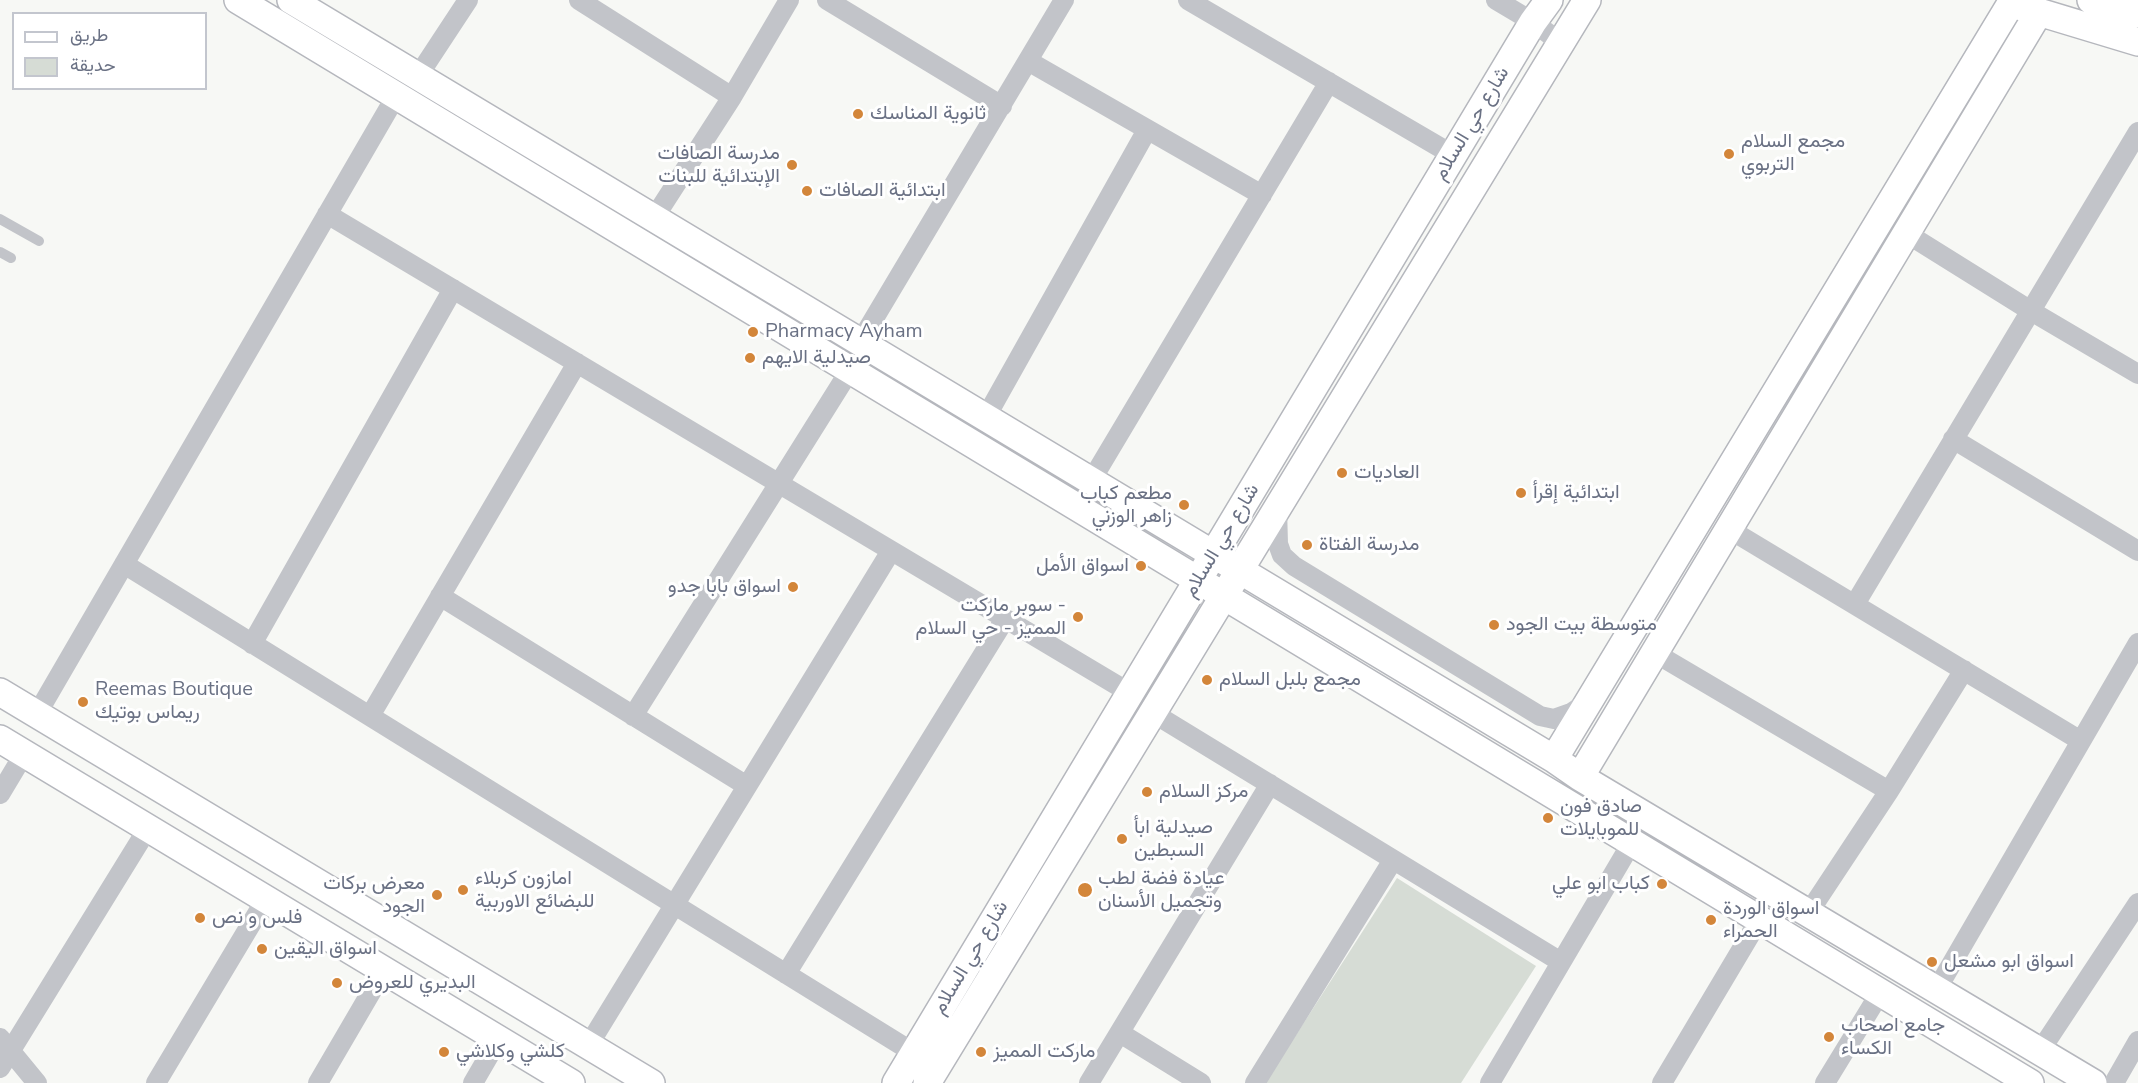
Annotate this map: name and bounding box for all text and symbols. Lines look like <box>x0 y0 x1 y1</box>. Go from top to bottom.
legend <box>12 12 207 90</box>
text: طريق <box>70 23 108 47</box>
text: حديقة <box>70 53 116 77</box>
street label: شارع حي السلام <box>1429 63 1515 185</box>
place label: ثانوية المناسك <box>870 102 986 126</box>
marker: ثانوية المناسك <box>851 107 865 121</box>
place label: مجمع السلام التربوي <box>1741 130 1845 177</box>
place label: مدرسة الصافات الإبتدائية للبنات <box>657 142 780 189</box>
marker: مجمع السلام التربوي <box>1722 147 1736 161</box>
marker: مدرسة الصافات الإبتدائية للبنات <box>785 158 799 172</box>
place label: ابتدائية الصافات <box>819 179 946 203</box>
marker: ابتدائية الصافات <box>800 184 814 198</box>
place label: Pharmacy Ayham <box>765 320 923 344</box>
marker: Pharmacy Ayham <box>746 325 760 339</box>
place label: صيدلية الايهم <box>762 346 871 370</box>
marker: صيدلية الايهم <box>743 351 757 365</box>
place label: العاديات <box>1354 461 1420 485</box>
marker: العاديات <box>1335 466 1349 480</box>
street label: شارع حي السلام <box>1179 480 1265 602</box>
place label: ابتدائية إقرأ <box>1533 481 1620 505</box>
place label: مطعم كباب زاهر الوزني <box>1080 482 1172 529</box>
marker: ابتدائية إقرأ <box>1514 486 1528 500</box>
marker: مطعم كباب زاهر الوزني <box>1177 498 1191 512</box>
place label: مدرسة الفتاة <box>1319 533 1419 557</box>
marker: مدرسة الفتاة <box>1300 538 1314 552</box>
place label: اسواق الأمل <box>1036 554 1129 578</box>
marker: اسواق الأمل <box>1134 559 1148 573</box>
place label: اسواق بابا جدو <box>668 575 781 599</box>
marker: اسواق بابا جدو <box>786 580 800 594</box>
place label: سوبر ماركت - المميز - حي السلام <box>915 594 1066 641</box>
marker: سوبر ماركت - المميز - حي السلام <box>1071 610 1085 624</box>
place label: متوسطة بيت الجود <box>1506 613 1657 637</box>
marker: متوسطة بيت الجود <box>1487 618 1501 632</box>
place label: مجمع بلبل السلام <box>1219 668 1361 692</box>
marker: مجمع بلبل السلام <box>1200 673 1214 687</box>
place label: Reemas Boutique ريماس بوتيك <box>95 678 253 725</box>
marker: Reemas Boutique ريماس بوتيك <box>76 695 90 709</box>
place label: مركز السلام <box>1159 780 1249 804</box>
marker: مركز السلام <box>1140 785 1154 799</box>
place label: صادق فون للموبايلات <box>1560 795 1642 842</box>
marker: صادق فون للموبايلات <box>1541 811 1555 825</box>
place label: صيدلية ابأ السبطين <box>1134 816 1213 863</box>
marker: صيدلية ابأ السبطين <box>1115 832 1129 846</box>
place label: امازون كربلاء للبضائع الاوربية <box>475 867 595 914</box>
place label: عيادة فضة لطب وتجميل الأسنان <box>1098 867 1225 914</box>
place label: معرض بركات الجود <box>323 872 425 919</box>
place label: كباب ابو علي <box>1552 872 1650 896</box>
marker: كباب ابو علي <box>1655 877 1669 891</box>
marker: عيادة فضة لطب وتجميل الأسنان <box>1076 881 1094 899</box>
marker: امازون كربلاء للبضائع الاوربية <box>456 883 470 897</box>
marker: معرض بركات الجود <box>430 888 444 902</box>
street label: شارع حي السلام <box>928 897 1014 1019</box>
place label: اسواق الوردة الحمراء <box>1723 897 1819 944</box>
place label: فلس و نص <box>212 906 303 930</box>
marker: فلس و نص <box>193 911 207 925</box>
marker: اسواق الوردة الحمراء <box>1704 913 1718 927</box>
place label: اسواق اليقين <box>274 937 377 961</box>
marker: اسواق اليقين <box>255 942 269 956</box>
place label: اسواق ابو مشعل <box>1944 950 2074 974</box>
marker: اسواق ابو مشعل <box>1925 955 1939 969</box>
place label: البديري للعروض <box>349 971 476 995</box>
marker: البديري للعروض <box>330 976 344 990</box>
place label: جامع اصحاب الكساء <box>1841 1014 1945 1061</box>
marker: جامع اصحاب الكساء <box>1822 1030 1836 1044</box>
place label: كلشي وكلاشي <box>456 1040 565 1064</box>
place label: ماركت المميز <box>993 1040 1095 1064</box>
marker: كلشي وكلاشي <box>437 1045 451 1059</box>
marker: ماركت المميز <box>974 1045 988 1059</box>

